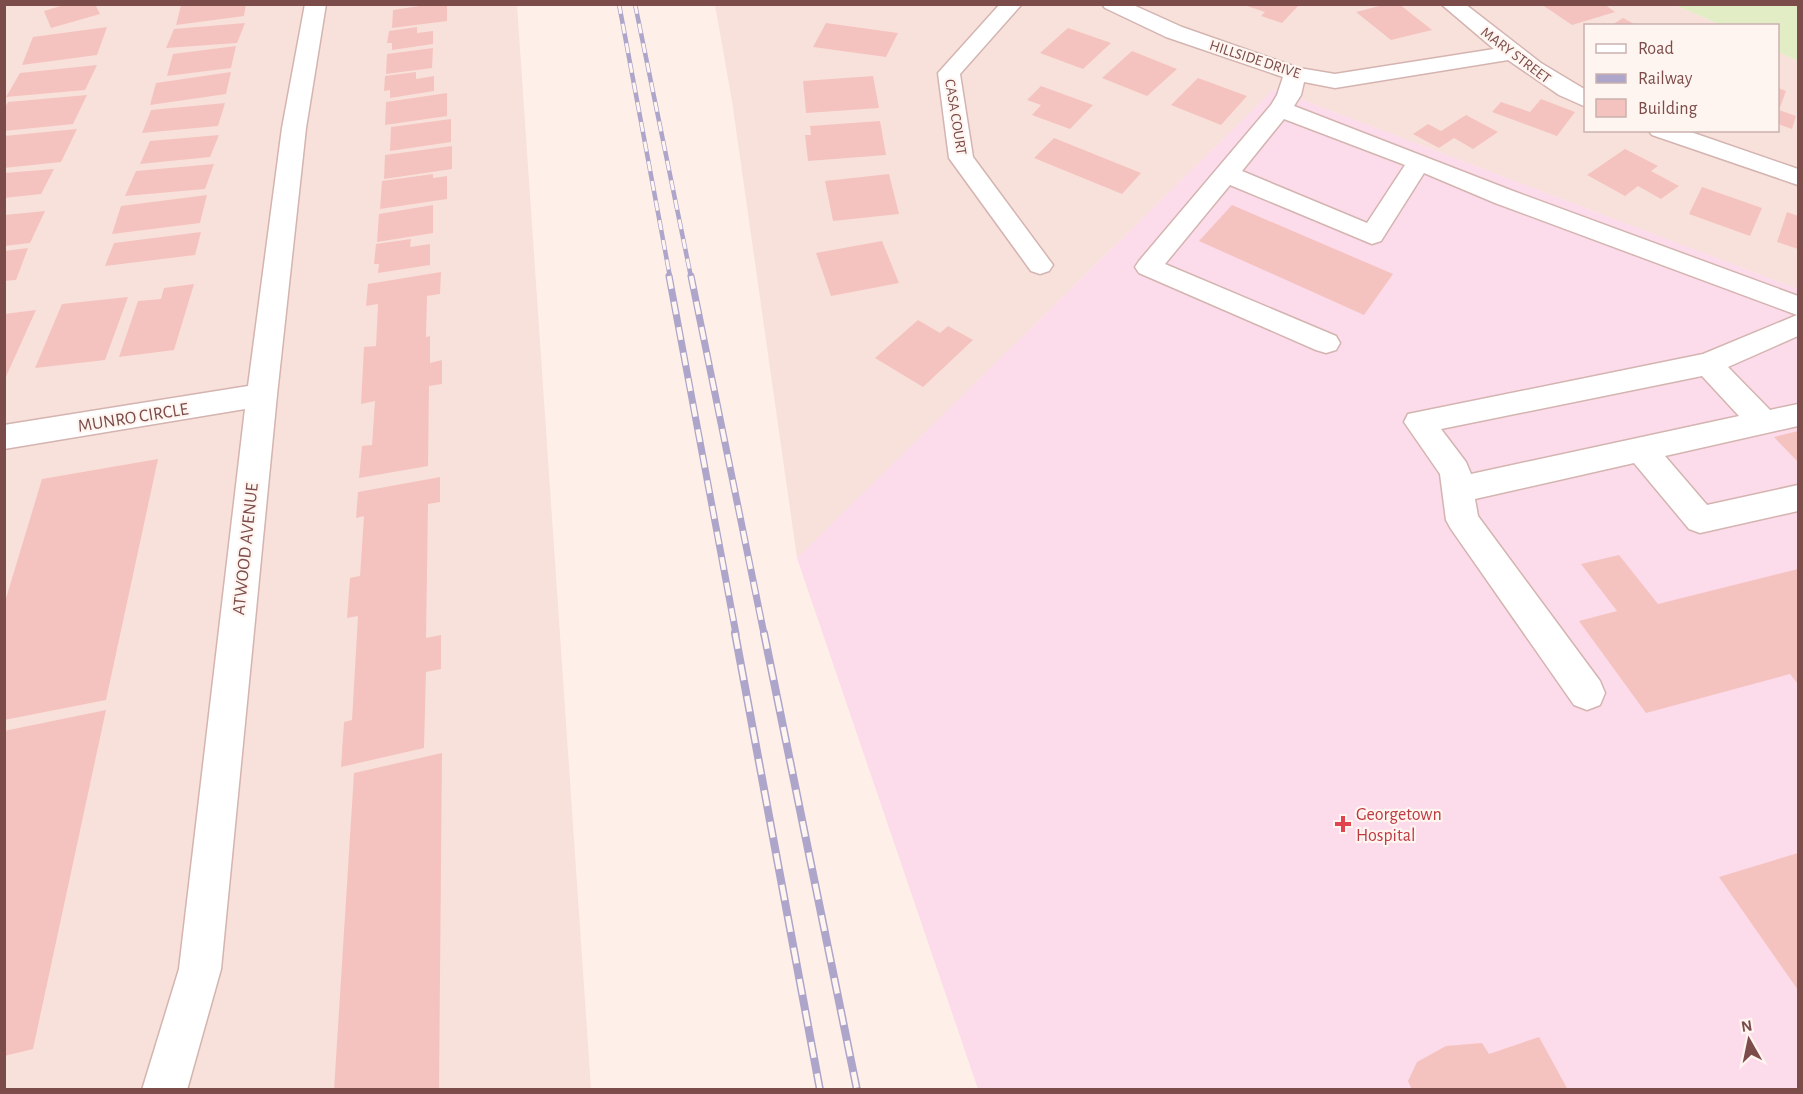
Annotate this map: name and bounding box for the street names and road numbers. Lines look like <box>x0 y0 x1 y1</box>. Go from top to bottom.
street label: MARY STREET <box>1478 24 1554 87</box>
street label: HILLSIDE DRIVE <box>1207 38 1302 81</box>
street label: CASA COURT <box>942 78 969 157</box>
street label: MUNRO CIRCLE <box>77 400 190 436</box>
street label: ATWOOD AVENUE <box>230 482 262 616</box>

